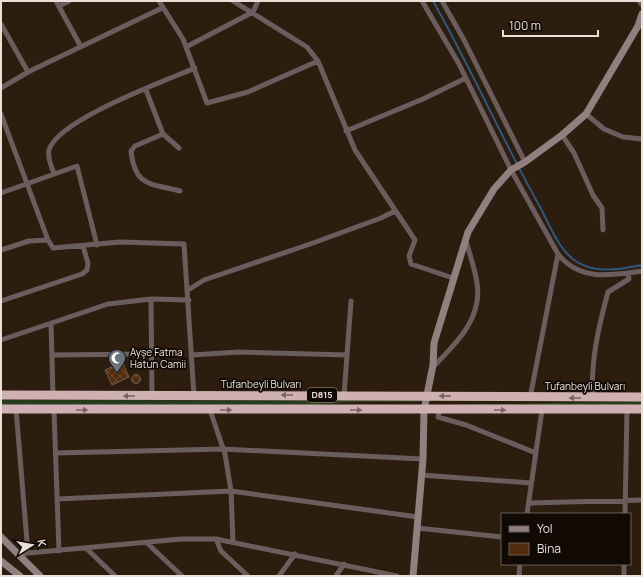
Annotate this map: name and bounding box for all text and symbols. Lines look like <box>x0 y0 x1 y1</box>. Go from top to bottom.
scale bar <box>503 12 598 38</box>
text: 100 m <box>509 17 541 34</box>
place label: Ayşe Fatma Hatun Camii <box>130 345 186 371</box>
mosque icon: Ayşe Fatma Hatun Camii <box>107 348 127 373</box>
street label: Tufanbeyli Bulvarı <box>221 377 301 391</box>
street label: Tufanbeyli Bulvarı <box>545 379 625 393</box>
road number: D815 <box>307 388 337 402</box>
one-way arrow <box>280 392 293 398</box>
one-way arrow <box>122 393 135 399</box>
one-way arrow <box>439 393 451 400</box>
one-way arrow <box>568 395 581 401</box>
one-way arrow <box>76 407 89 413</box>
one-way arrow <box>220 407 233 413</box>
one-way arrow <box>350 407 363 413</box>
one-way arrow <box>494 407 507 413</box>
legend <box>501 513 631 565</box>
text: Yol <box>537 520 553 537</box>
north arrow <box>12 525 52 565</box>
text: K <box>34 538 51 549</box>
text: Bina <box>537 540 561 557</box>

